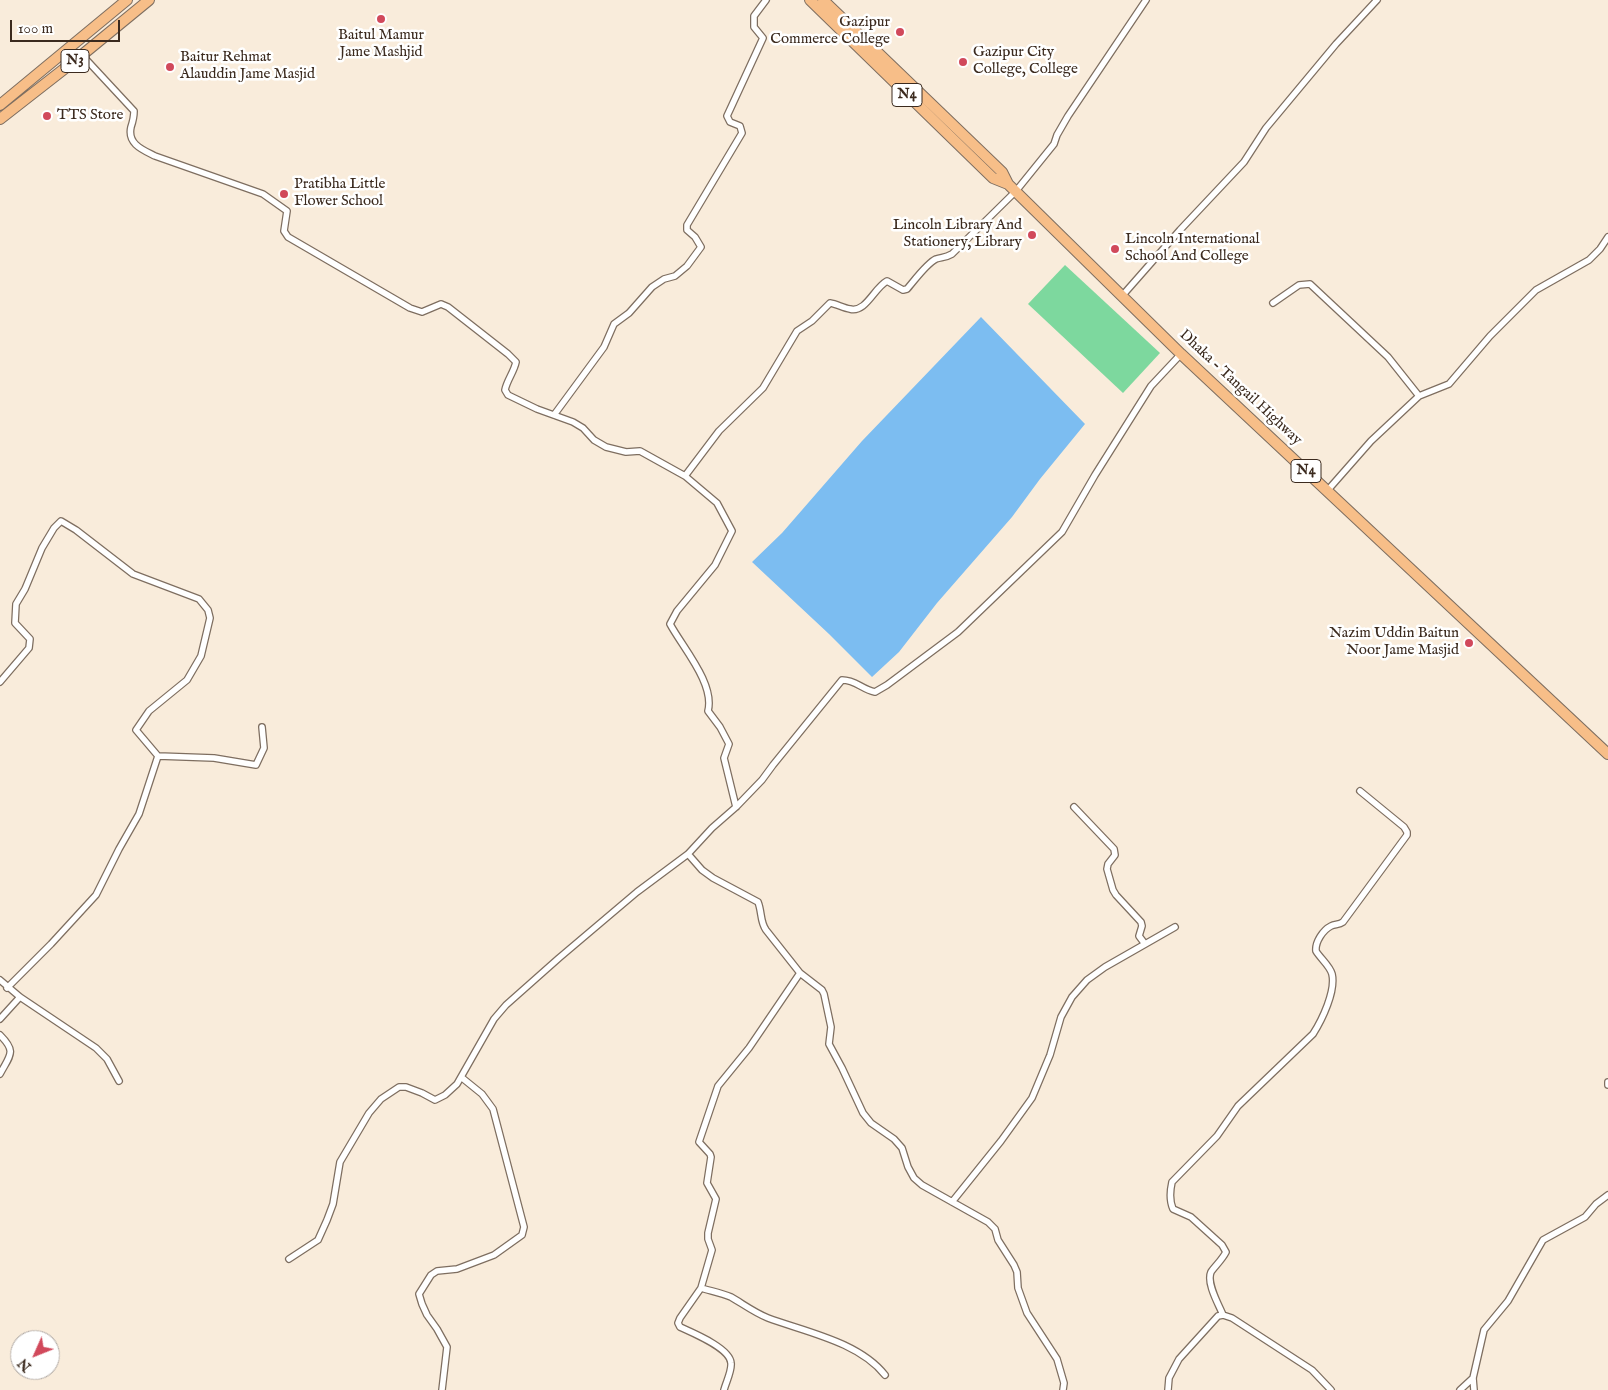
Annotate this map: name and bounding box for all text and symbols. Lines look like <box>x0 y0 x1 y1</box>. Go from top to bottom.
scale bar <box>12 10 122 42</box>
marker: Baitul Mamur Jame Mashjid <box>375 13 387 25</box>
place label: Gazipur Commerce College <box>770 14 890 49</box>
text: 100 m <box>18 19 53 38</box>
marker: Gazipur Commerce College <box>894 26 906 38</box>
place label: Baitul Mamur Jame Mashjid <box>338 27 424 62</box>
place label: Gazipur City College, College <box>973 44 1078 79</box>
road number: N3 <box>61 49 89 72</box>
place label: Baitur Rehmat Alauddin Jame Masjid <box>180 49 315 84</box>
marker: Gazipur City College, College <box>957 56 969 68</box>
marker: Baitur Rehmat Alauddin Jame Masjid <box>164 61 176 73</box>
road number: N4 <box>892 84 922 106</box>
place label: TTS Store <box>57 107 123 125</box>
marker: TTS Store <box>41 110 53 122</box>
place label: Pratibha Little Flower School <box>294 176 385 211</box>
marker: Pratibha Little Flower School <box>278 188 290 200</box>
place label: Lincoln Library And Stationery, Library <box>893 217 1022 252</box>
marker: Lincoln Library And Stationery, Library <box>1026 229 1038 241</box>
place label: Lincoln International School And College <box>1125 231 1260 266</box>
marker: Lincoln International School And College <box>1109 243 1121 255</box>
street label: Dhaka - Tangail Highway <box>1175 326 1305 450</box>
road number: N4 <box>1291 460 1321 482</box>
place label: Nazim Uddin Baitun Noor Jame Masjid <box>1329 625 1459 660</box>
marker: Nazim Uddin Baitun Noor Jame Masjid <box>1463 637 1475 649</box>
north arrow <box>10 1330 60 1380</box>
text: N <box>14 1354 36 1375</box>

